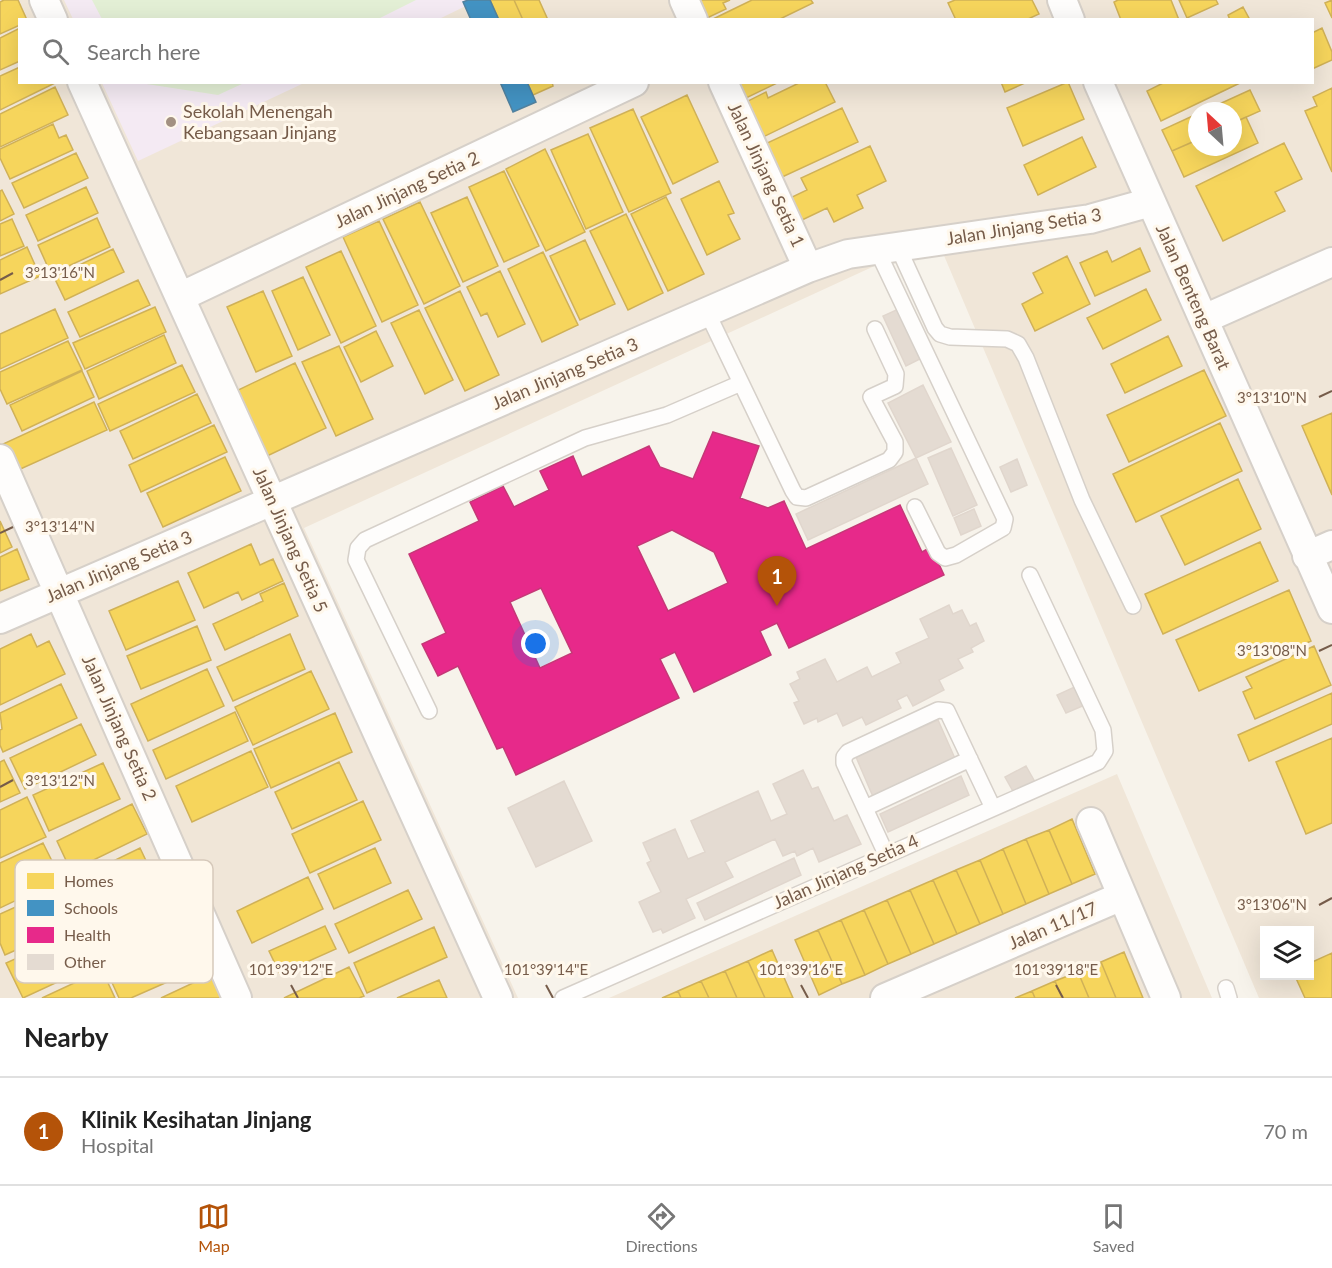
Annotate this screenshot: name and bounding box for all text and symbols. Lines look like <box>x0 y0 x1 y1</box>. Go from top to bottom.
search box <box>18 18 1314 84</box>
icon: search <box>39 35 72 68</box>
text: Search here <box>87 38 200 65</box>
street label: Jalan Jinjang Setia 1 <box>724 99 810 250</box>
place label: Sekolah Menengah Kebangsaan Jinjang <box>183 100 336 143</box>
north arrow <box>1188 102 1242 156</box>
marker: Sekolah Menengah Kebangsaan Jinjang <box>164 115 178 129</box>
street label: Jalan Jinjang Setia 2 <box>331 146 482 232</box>
street label: Jalan Jinjang Setia 3 <box>945 203 1103 249</box>
street label: Jalan Benteng Barat <box>1152 220 1236 373</box>
text: 3°13'16"N <box>25 263 95 281</box>
street label: Jalan Jinjang Setia 3 <box>488 332 641 414</box>
text: 3°13'10"N <box>1237 388 1307 406</box>
street label: Jalan Jinjang Setia 5 <box>249 463 333 616</box>
text: 3°13'14"N <box>25 517 95 535</box>
street label: Jalan Jinjang Setia 3 <box>42 525 195 607</box>
pin: 1 <box>758 556 796 606</box>
your location <box>521 629 550 658</box>
text: 3°13'08"N <box>1237 641 1307 659</box>
street label: Jalan Jinjang Setia 2 <box>78 651 162 804</box>
text: 3°13'12"N <box>25 771 95 789</box>
street label: Jalan Jinjang Setia 4 <box>769 829 922 913</box>
legend <box>15 860 213 983</box>
text: Homes <box>64 871 114 890</box>
text: 3°13'06"N <box>1237 895 1307 913</box>
street label: Jalan 11/17 <box>1005 897 1100 954</box>
text: Schools <box>64 898 118 917</box>
text: Health <box>64 925 111 944</box>
map controls <box>1260 926 1314 980</box>
button: layers <box>1260 926 1314 980</box>
text: Other <box>64 952 106 971</box>
text: 101°39'12"E <box>249 960 333 978</box>
text: 101°39'14"E <box>504 960 588 978</box>
text: 101°39'16"E <box>759 960 843 978</box>
text: 101°39'18"E <box>1014 960 1098 978</box>
text: Nearby <box>24 1021 109 1053</box>
text: Klinik Kesihatan Jinjang <box>81 1106 311 1133</box>
text: 1 <box>38 1119 49 1143</box>
text: 70 m <box>1263 1119 1308 1143</box>
text: Hospital <box>81 1133 154 1157</box>
tab: Map <box>197 1200 230 1255</box>
tab: Directions <box>625 1200 698 1255</box>
tab: Saved <box>1093 1200 1134 1255</box>

